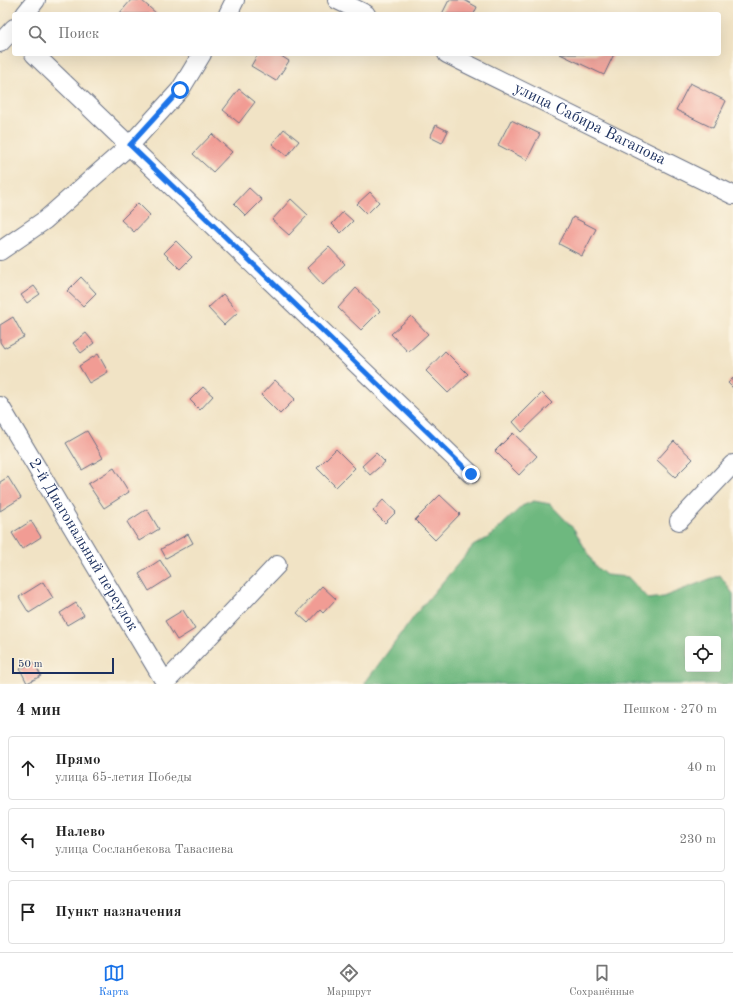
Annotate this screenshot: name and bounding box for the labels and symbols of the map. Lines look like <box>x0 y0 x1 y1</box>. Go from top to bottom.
street label: улица Сабира Вагапова <box>511 80 668 168</box>
route start <box>171 81 189 99</box>
street label: 2-й Диагональный переулок <box>25 456 141 634</box>
route end <box>462 465 480 483</box>
scale bar <box>12 656 114 675</box>

